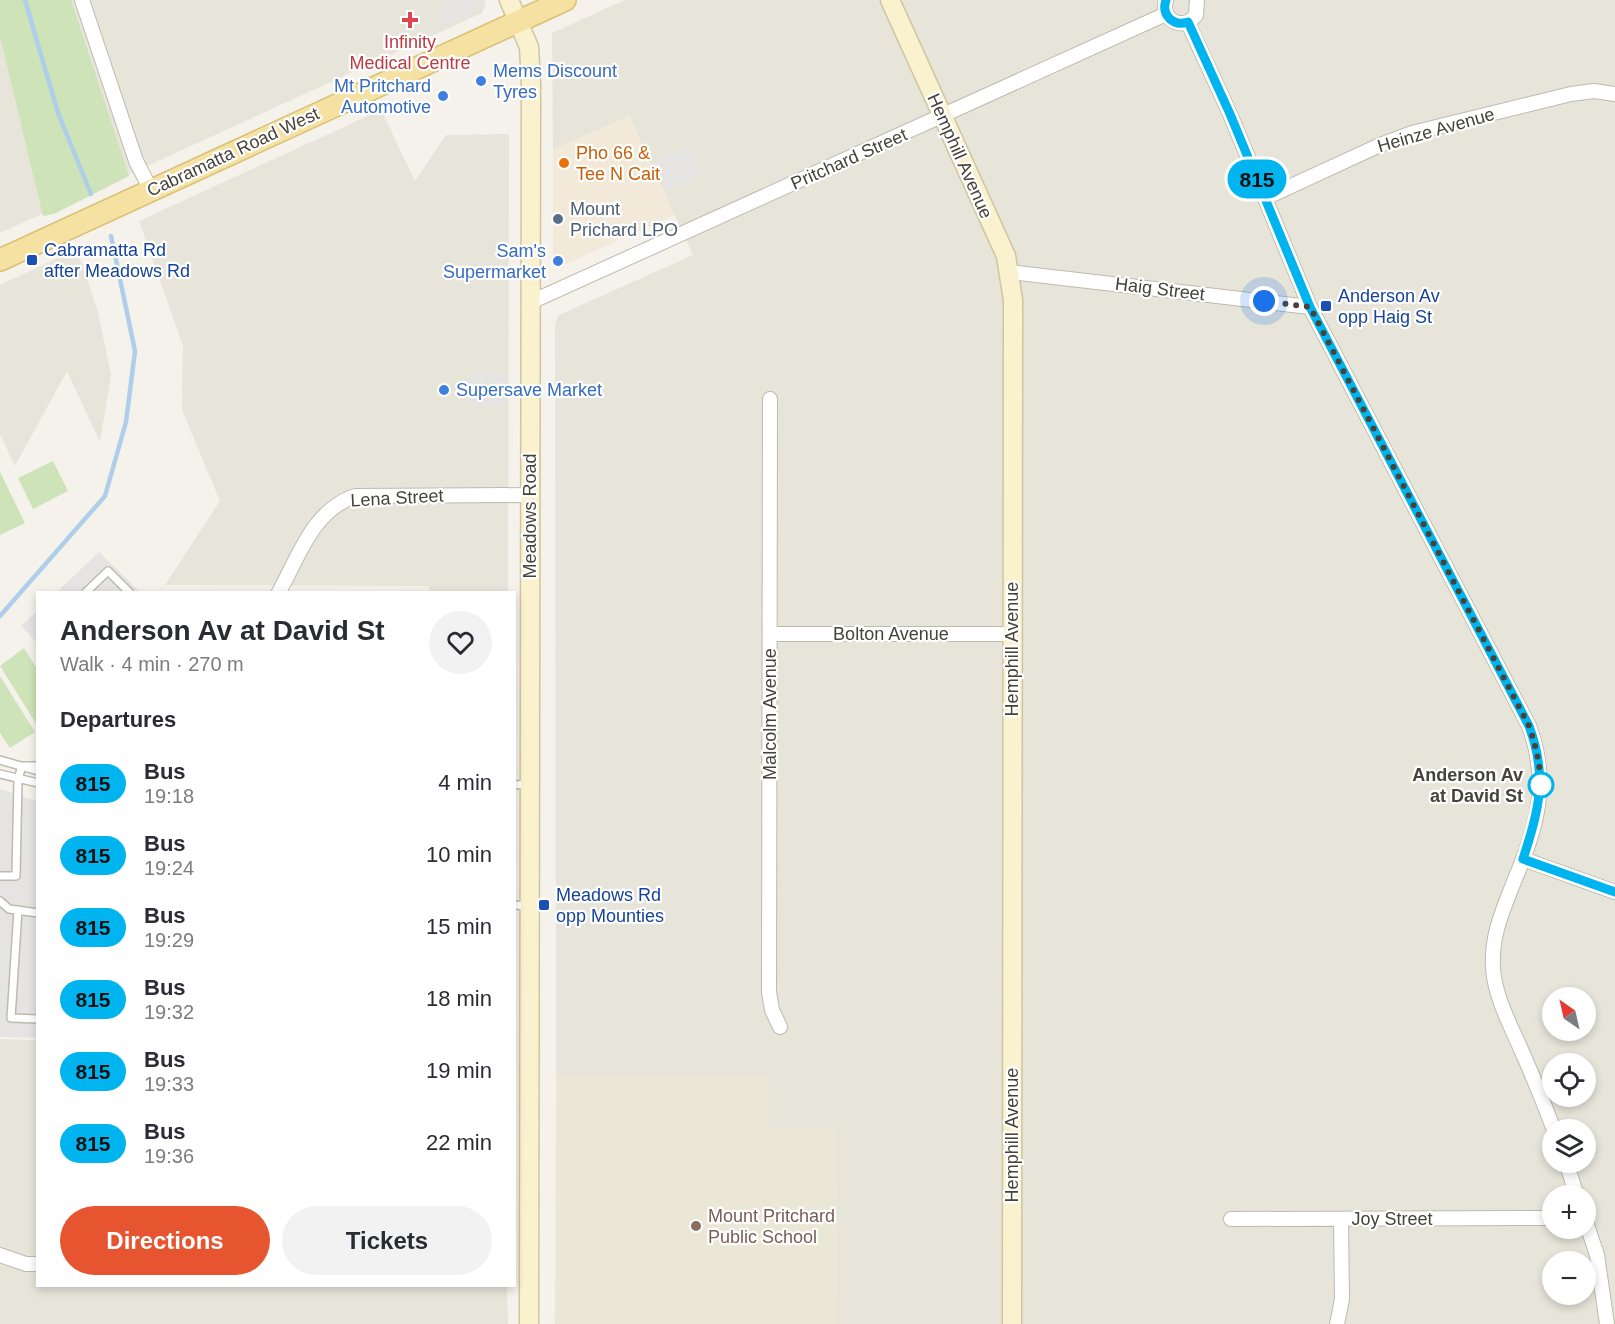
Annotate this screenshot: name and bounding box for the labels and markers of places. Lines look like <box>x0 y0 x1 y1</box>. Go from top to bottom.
marker: Infinity Medical Centre <box>401 11 419 29</box>
place label: Infinity Medical Centre <box>349 32 471 73</box>
place label: Mems Discount Tyres <box>493 61 617 102</box>
marker: Mems Discount Tyres <box>474 74 488 88</box>
place label: Mt Pritchard Automotive <box>334 76 431 117</box>
marker: Mt Pritchard Automotive <box>436 89 450 103</box>
place label: Pho 66 & Tee N Cait <box>576 143 660 184</box>
marker: Pho 66 & Tee N Cait <box>557 156 571 170</box>
place label: Mount Prichard LPO <box>570 199 678 240</box>
marker: Mount Prichard LPO <box>551 212 565 226</box>
place label: Cabramatta Rd after Meadows Rd <box>44 240 190 281</box>
place label: Sam's Supermarket <box>443 241 546 282</box>
marker: Cabramatta Rd after Meadows Rd <box>25 253 39 267</box>
marker: Sam's Supermarket <box>551 254 565 268</box>
place label: Anderson Av opp Haig St <box>1338 286 1440 327</box>
marker: Anderson Av opp Haig St <box>1319 299 1333 313</box>
place label: Supersave Market <box>456 380 602 400</box>
marker: Supersave Market <box>437 383 451 397</box>
place label: Anderson Av at David St <box>1412 765 1523 806</box>
marker: Anderson Av at David St <box>1528 772 1554 798</box>
place label: Meadows Rd opp Mounties <box>556 885 664 926</box>
marker: Meadows Rd opp Mounties <box>537 898 551 912</box>
place label: Mount Pritchard Public School <box>708 1206 835 1247</box>
marker: Mount Pritchard Public School <box>689 1219 703 1233</box>

